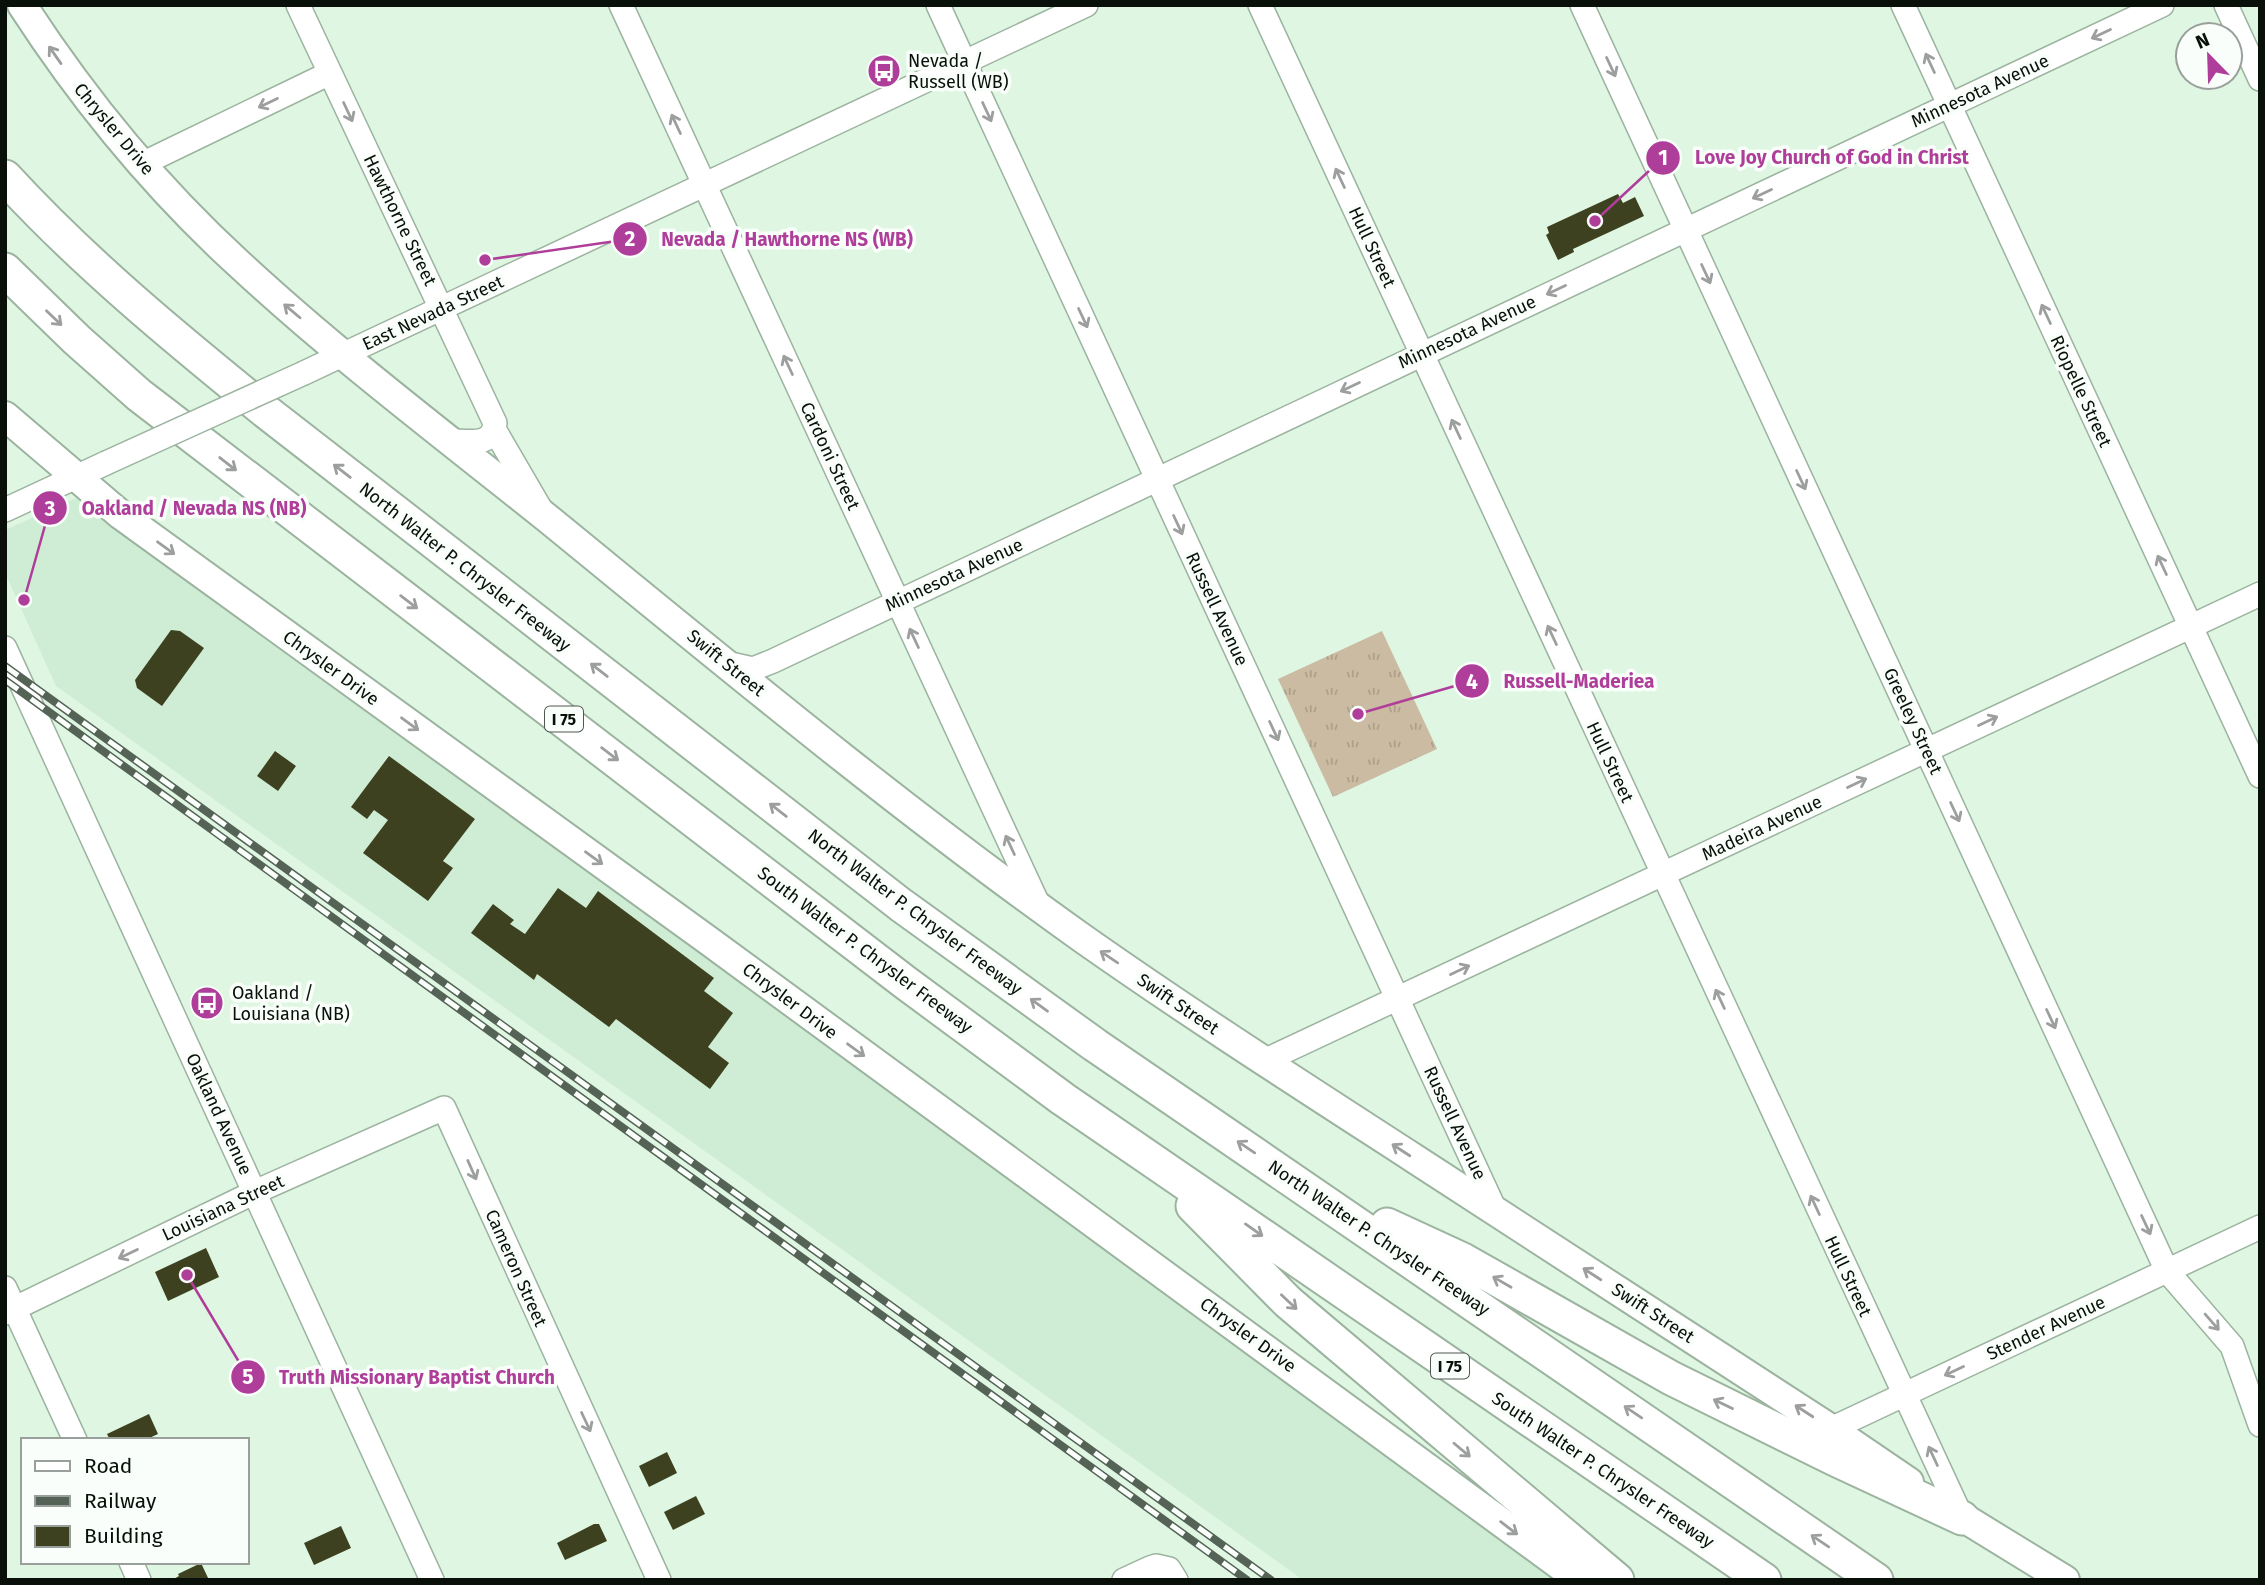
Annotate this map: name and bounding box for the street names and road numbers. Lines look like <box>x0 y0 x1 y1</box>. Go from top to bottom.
street label: Minnesota Avenue <box>1908 49 2052 133</box>
street label: Chrysler Drive <box>69 78 159 180</box>
street label: Hawthorne Street <box>359 151 442 290</box>
street label: Hull Street <box>1344 203 1401 291</box>
street label: East Nevada Street <box>359 270 508 355</box>
street label: Minnesota Avenue <box>1395 290 1539 374</box>
street label: Riopelle Street <box>2045 332 2117 451</box>
street label: Cardoni Street <box>795 399 865 514</box>
street label: North Walter P. Chrysler Freeway <box>355 478 575 657</box>
street label: Minnesota Avenue <box>882 533 1026 617</box>
street label: Russell Avenue <box>1181 549 1253 669</box>
street label: Swift Street <box>683 625 770 701</box>
street label: Chrysler Drive <box>279 626 383 710</box>
street label: Greeley Street <box>1879 664 1947 778</box>
road number: I 75 <box>545 706 583 732</box>
street label: Hull Street <box>1582 718 1639 806</box>
street label: Madeira Avenue <box>1698 791 1826 865</box>
street label: North Walter P. Chrysler Freeway <box>804 824 1027 1000</box>
street label: South Walter P. Chrysler Freeway <box>753 862 977 1038</box>
street label: Chrysler Drive <box>738 958 842 1044</box>
street label: Swift Street <box>1133 969 1223 1040</box>
street label: Oakland Avenue <box>181 1049 257 1179</box>
street label: Russell Avenue <box>1419 1063 1491 1183</box>
street label: North Walter P. Chrysler Freeway <box>1264 1155 1494 1321</box>
street label: Louisiana Street <box>159 1170 288 1246</box>
street label: Cameron Street <box>480 1206 552 1330</box>
street label: Hull Street <box>1820 1232 1877 1320</box>
street label: Swift Street <box>1608 1278 1699 1348</box>
street label: Stender Avenue <box>1983 1291 2109 1365</box>
street label: Chrysler Drive <box>1196 1293 1300 1377</box>
road number: I 75 <box>1431 1354 1469 1378</box>
street label: South Walter P. Chrysler Freeway <box>1488 1387 1718 1553</box>

